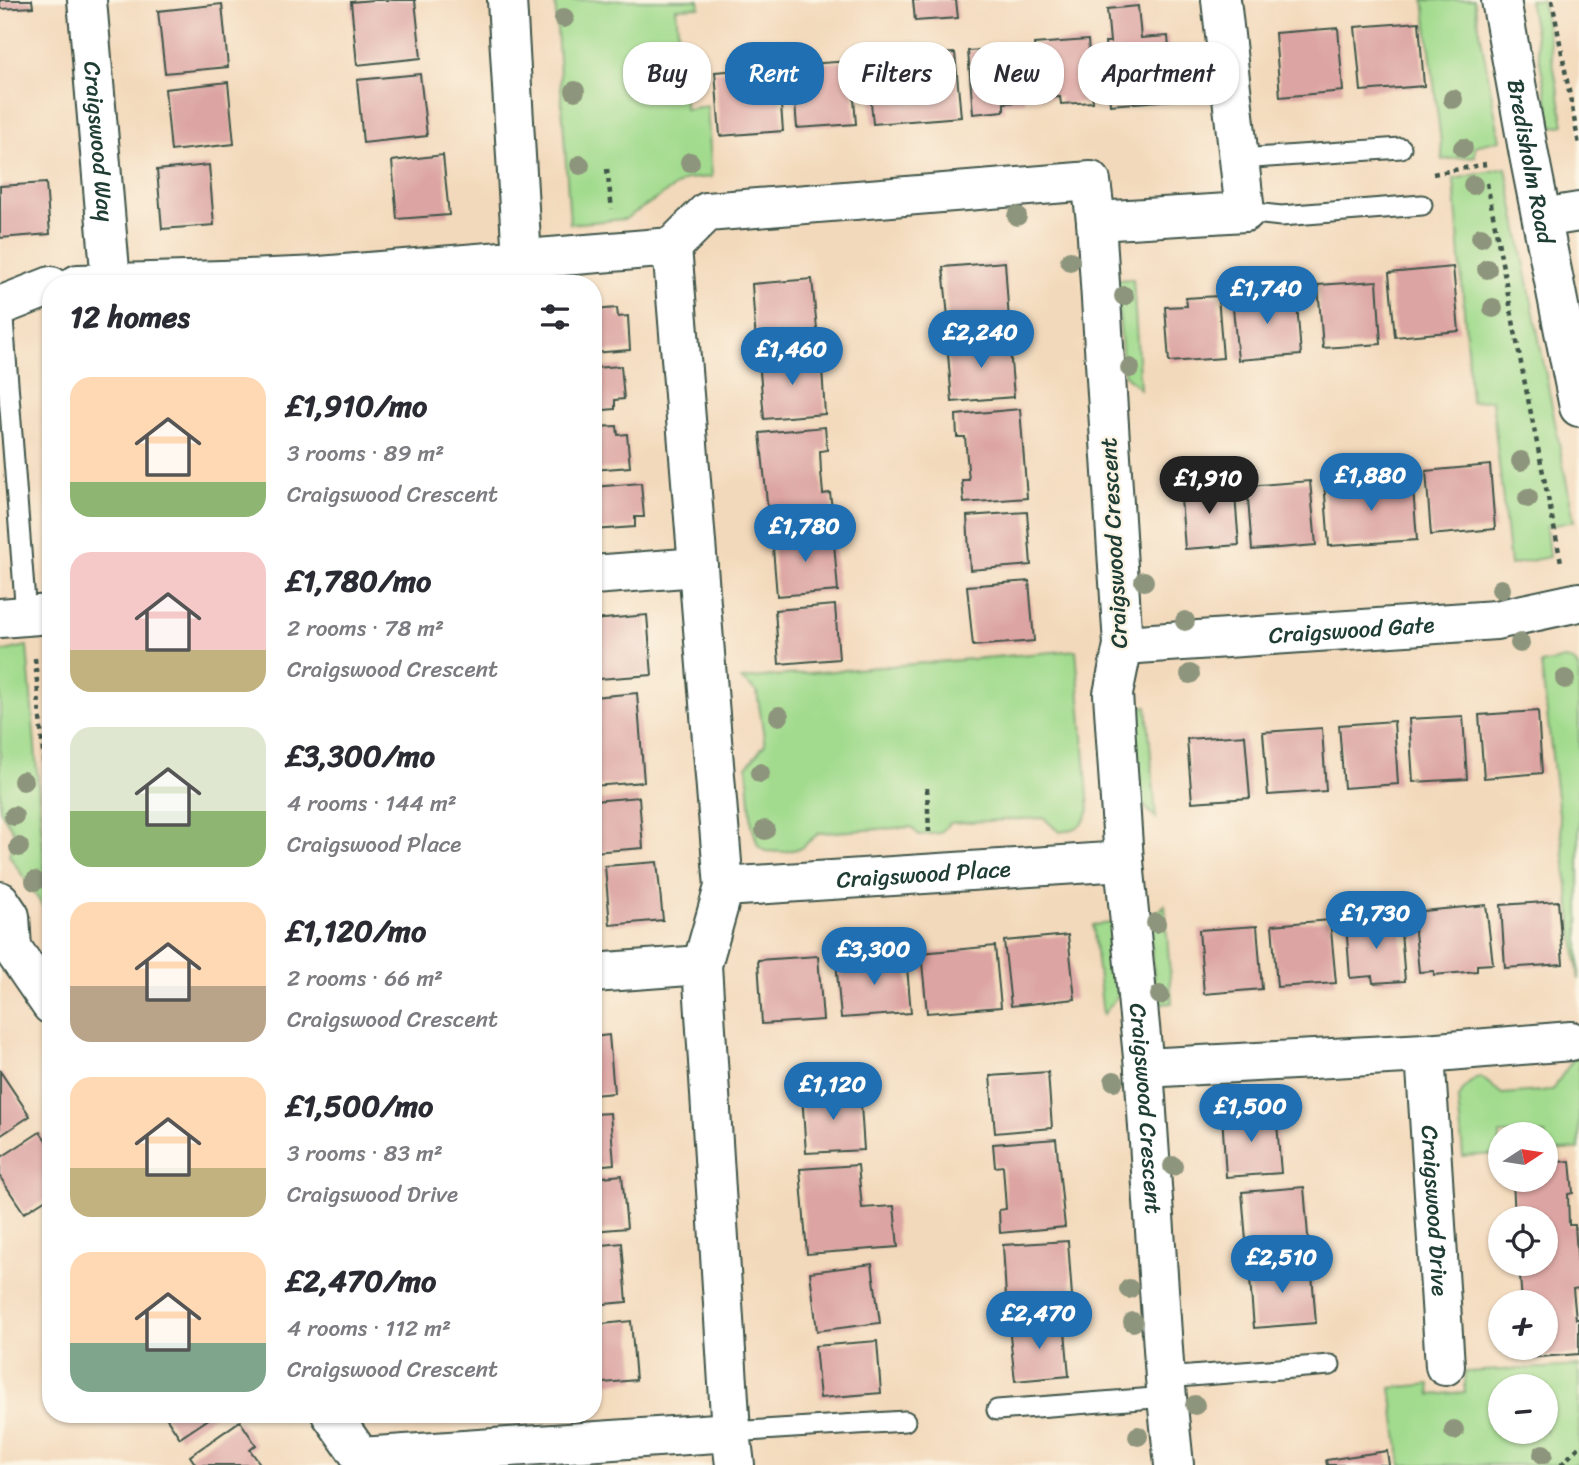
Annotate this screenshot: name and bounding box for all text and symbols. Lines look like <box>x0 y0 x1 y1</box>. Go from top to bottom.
chip: Buy <box>623 42 711 105</box>
chip: Rent <box>725 42 824 105</box>
chip: Filters <box>838 42 956 105</box>
chip: New <box>970 42 1064 105</box>
chip: Apartment <box>1078 42 1239 105</box>
street label: Craigswood Way <box>72 60 126 224</box>
street label: Bredisholm Road <box>1495 76 1567 249</box>
pin: £1,740 <box>1210 266 1324 326</box>
text: £1,740 <box>1232 268 1302 309</box>
text: 12 homes <box>70 290 190 344</box>
icon: filters <box>536 298 574 336</box>
pin: £2,240 <box>924 310 1038 370</box>
text: £2,240 <box>944 312 1018 353</box>
pin: £1,460 <box>735 328 849 387</box>
text: £1,460 <box>757 329 827 370</box>
text: £1,910/mo <box>287 379 427 433</box>
icon: home <box>126 405 210 489</box>
text: 3 rooms · 89 m² <box>287 433 444 474</box>
street label: Craigswood Crescent <box>1088 437 1140 649</box>
pin: £1,880 <box>1314 454 1428 513</box>
text: £1,880 <box>1336 455 1406 496</box>
pin: £1,910 <box>1152 456 1266 516</box>
text: £1,910 <box>1176 458 1242 499</box>
text: Craigswood Crescent <box>287 474 498 515</box>
pin: £1,780 <box>748 504 862 564</box>
text: £1,780 <box>770 506 840 547</box>
text: £1,780/mo <box>287 554 431 608</box>
icon: home <box>126 580 210 664</box>
street label: Craigswood Gate <box>1267 604 1436 656</box>
text: 2 rooms · 78 m² <box>287 608 444 649</box>
text: Craigswood Crescent <box>287 649 498 690</box>
text: £3,300/mo <box>287 729 435 783</box>
icon: home <box>126 755 210 839</box>
text: 4 rooms · 144 m² <box>287 783 457 824</box>
text: Craigswood Place <box>287 824 461 865</box>
street label: Craigswood Place <box>835 848 1012 900</box>
pin: £1,730 <box>1319 892 1433 951</box>
text: £1,730 <box>1342 893 1410 934</box>
text: £1,120/mo <box>287 904 426 958</box>
pin: £3,300 <box>817 928 931 987</box>
text: £3,300 <box>838 929 910 970</box>
icon: home <box>126 930 210 1014</box>
text: 2 rooms · 66 m² <box>287 958 443 999</box>
text: Craigswood Crescent <box>287 999 498 1040</box>
street label: Craigswood Crescent <box>1117 1001 1174 1215</box>
pin: £1,120 <box>776 1062 890 1122</box>
text: £1,120 <box>800 1064 866 1105</box>
text: £1,500/mo <box>287 1079 433 1133</box>
pin: £1,500 <box>1194 1084 1308 1144</box>
text: £1,500 <box>1215 1086 1287 1127</box>
icon: home <box>126 1105 210 1189</box>
north arrow <box>1488 1122 1558 1192</box>
map controls <box>1488 1122 1558 1444</box>
street label: Craigswood Drive <box>1409 1124 1461 1297</box>
text: 3 rooms · 83 m² <box>287 1133 443 1174</box>
text: Craigswood Drive <box>287 1174 458 1215</box>
button: locate <box>1488 1206 1558 1276</box>
pin: £2,510 <box>1225 1236 1339 1295</box>
text: £2,510 <box>1247 1237 1317 1278</box>
text: £2,470/mo <box>287 1254 436 1308</box>
icon: home <box>126 1280 210 1364</box>
button: + <box>1488 1290 1558 1360</box>
pin: £2,470 <box>982 1292 1096 1351</box>
text: £2,470 <box>1002 1293 1076 1334</box>
text: 4 rooms · 112 m² <box>287 1308 451 1349</box>
text: Craigswood Crescent <box>287 1349 498 1390</box>
button: − <box>1488 1374 1558 1444</box>

